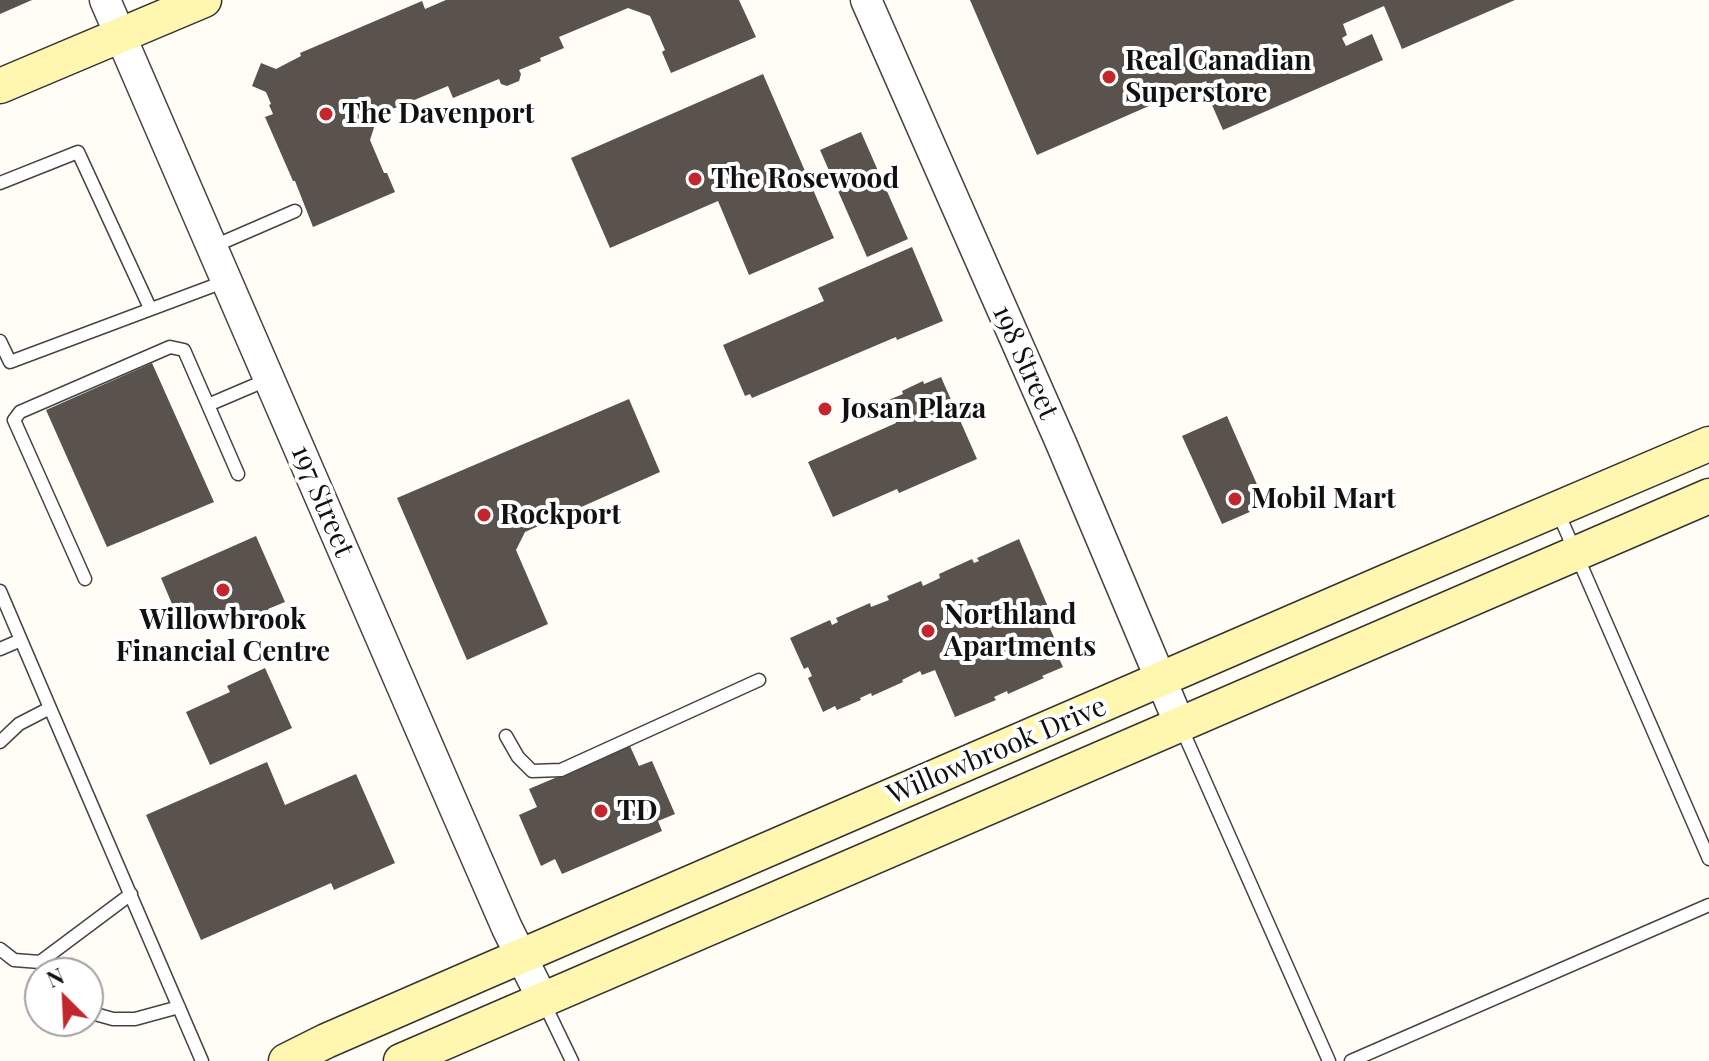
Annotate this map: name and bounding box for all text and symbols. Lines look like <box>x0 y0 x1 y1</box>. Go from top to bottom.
place label: Real Canadian Superstore <box>1125 44 1311 110</box>
marker: Real Canadian Superstore <box>1100 68 1118 86</box>
place label: The Davenport <box>342 97 534 131</box>
marker: The Davenport <box>317 105 335 123</box>
place label: The Rosewood <box>711 162 899 196</box>
marker: The Rosewood <box>686 170 704 188</box>
street label: 198 Street <box>985 300 1065 424</box>
place label: Josan Plaza <box>841 392 986 426</box>
marker: Josan Plaza <box>816 400 834 418</box>
street label: 197 Street <box>283 440 361 562</box>
place label: Mobil Mart <box>1251 482 1396 516</box>
marker: Mobil Mart <box>1226 490 1244 508</box>
place label: Rockport <box>500 498 621 532</box>
marker: Rockport <box>475 506 493 524</box>
marker: Willowbrook Financial Centre <box>214 581 232 599</box>
place label: Northland Apartments <box>944 598 1096 664</box>
place label: Willowbrook Financial Centre <box>116 603 330 669</box>
marker: Northland Apartments <box>919 622 937 640</box>
street label: Willowbrook Drive <box>883 690 1111 812</box>
place label: TD <box>617 794 657 828</box>
marker: TD <box>592 802 610 820</box>
north arrow <box>24 957 104 1037</box>
text: N <box>42 960 68 994</box>

